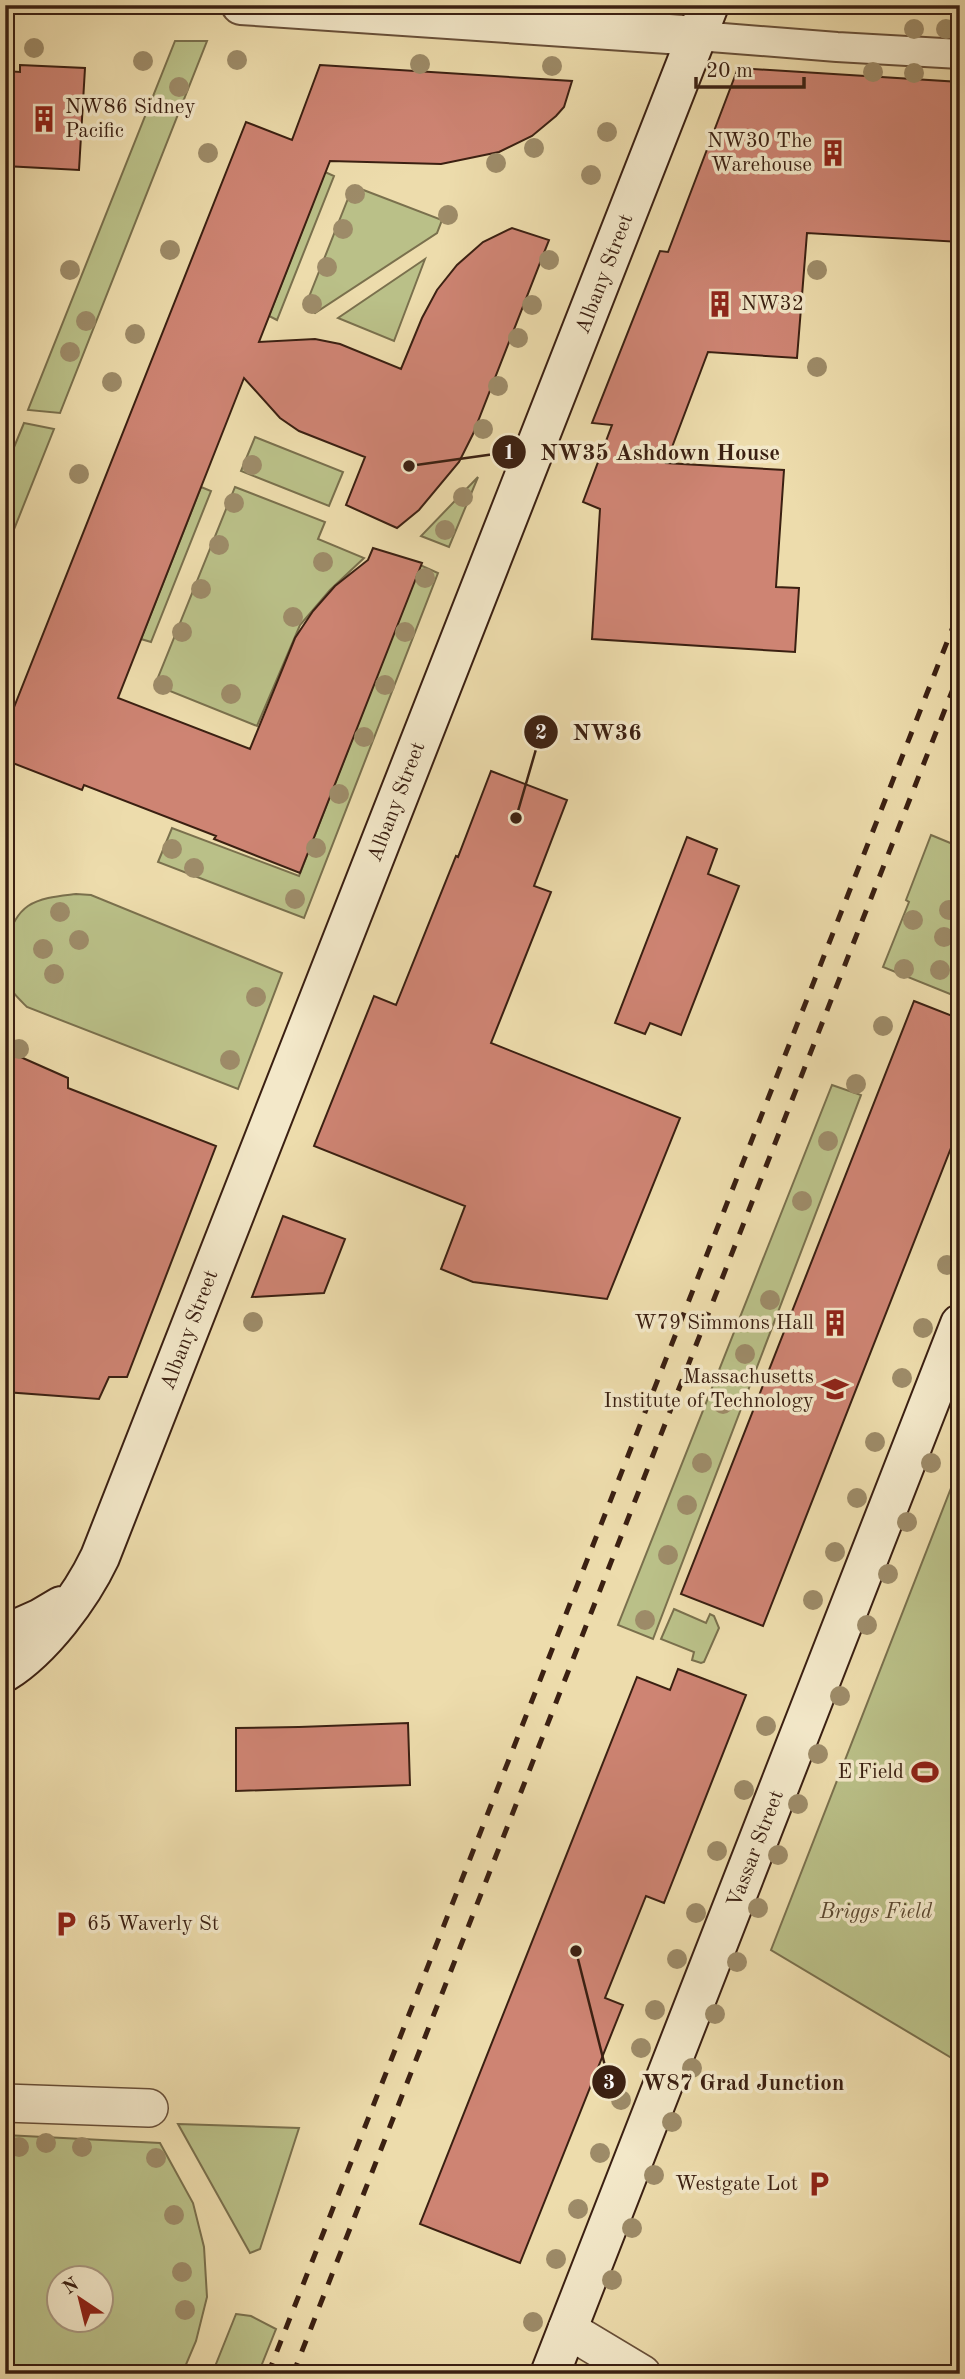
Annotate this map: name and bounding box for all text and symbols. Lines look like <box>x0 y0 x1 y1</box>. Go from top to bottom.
scale bar <box>696 46 804 90</box>
text: 20 m <box>706 61 753 82</box>
place label: NW86 Sidney Pacific <box>65 97 196 142</box>
building icon: NW86 Sidney Pacific <box>29 104 59 134</box>
place label: NW30 The Warehouse <box>707 131 812 176</box>
building icon: NW30 The Warehouse <box>818 138 848 168</box>
street label: Albany Street <box>572 211 638 337</box>
building icon: NW32 <box>705 289 735 319</box>
place label: NW32 <box>741 294 804 315</box>
callout: NW35 Ashdown House <box>491 430 795 474</box>
text: NW35 Ashdown House <box>540 442 780 465</box>
text: 1 <box>503 443 515 464</box>
callout: NW36 <box>524 710 656 754</box>
text: NW36 <box>573 722 642 745</box>
text: 2 <box>535 723 547 744</box>
street label: Albany Street <box>364 739 430 865</box>
street label: Albany Street <box>157 1267 223 1393</box>
building icon: W79 Simmons Hall <box>820 1308 850 1338</box>
place label: W79 Simmons Hall <box>634 1313 814 1334</box>
place label: Massachusetts Institute of Technology <box>603 1367 814 1412</box>
school or university icon: Massachusetts Institute of Technology <box>820 1374 850 1404</box>
sports icon: E Field <box>910 1757 940 1787</box>
place label: E Field <box>837 1762 904 1783</box>
street label: Vassar Street <box>724 1788 788 1910</box>
park label: Briggs Field <box>819 1902 933 1923</box>
parking icon: 65 Waverly St <box>51 1909 81 1939</box>
place label: 65 Waverly St <box>87 1914 219 1935</box>
callout: W87 Grad Junction <box>592 2060 858 2104</box>
text: W87 Grad Junction <box>641 2072 845 2095</box>
text: 3 <box>603 2073 615 2094</box>
parking icon: Westgate Lot <box>804 2169 834 2199</box>
place label: Westgate Lot <box>675 2174 798 2195</box>
north arrow <box>46 2264 116 2334</box>
text: N <box>60 2275 83 2299</box>

